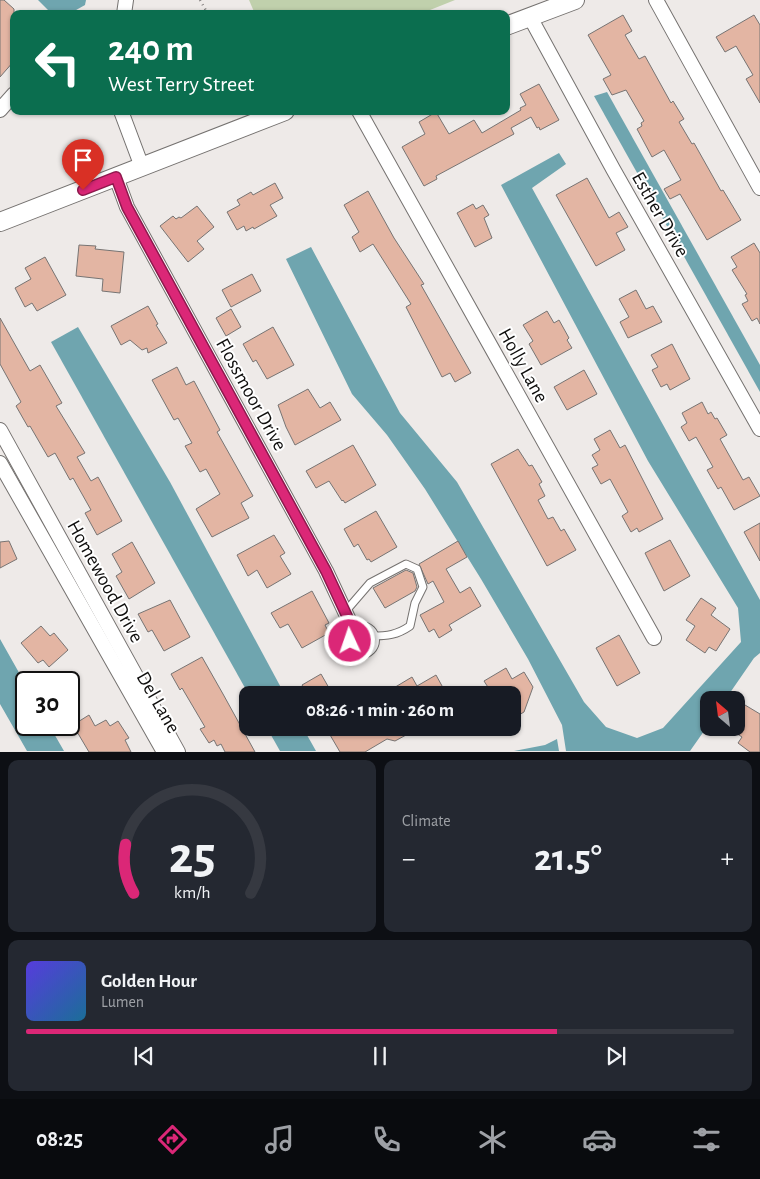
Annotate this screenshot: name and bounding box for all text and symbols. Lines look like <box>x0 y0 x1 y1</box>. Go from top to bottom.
icon: left <box>25 30 90 95</box>
text: 240 m <box>108 32 194 67</box>
text: West Terry Street <box>108 73 254 95</box>
pin <box>62 139 104 190</box>
icon: arrive <box>69 146 97 174</box>
street label: Esther Drive <box>628 169 692 260</box>
street label: Holly Lane <box>495 325 552 406</box>
street label: Flossmoor Drive <box>212 335 290 454</box>
street label: Homewood Drive <box>63 517 147 646</box>
position arrow <box>323 614 375 666</box>
street label: Del Lane <box>133 668 184 737</box>
speed limit sign: 30 <box>15 671 80 736</box>
north arrow <box>700 691 745 736</box>
map controls <box>700 691 745 736</box>
text: 08:26 · 1 min · 260 m <box>306 701 454 720</box>
text: Climate <box>402 813 451 829</box>
text: 25 <box>169 830 215 882</box>
text: 21.5° <box>534 840 602 878</box>
text: − <box>402 845 415 873</box>
text: + <box>721 845 734 873</box>
text: km/h <box>174 884 210 902</box>
text: Golden Hour <box>101 972 197 991</box>
text: Lumen <box>101 994 144 1010</box>
icon: previous <box>130 1042 158 1070</box>
icon: pause <box>366 1042 394 1070</box>
icon: next <box>602 1042 630 1070</box>
icon: directions <box>155 1122 190 1157</box>
icon: music <box>262 1122 297 1157</box>
icon: phone <box>369 1122 404 1157</box>
icon: climate <box>475 1122 510 1157</box>
icon: car <box>582 1122 617 1157</box>
icon: filters <box>689 1122 724 1157</box>
text: 08:25 <box>36 1128 83 1150</box>

